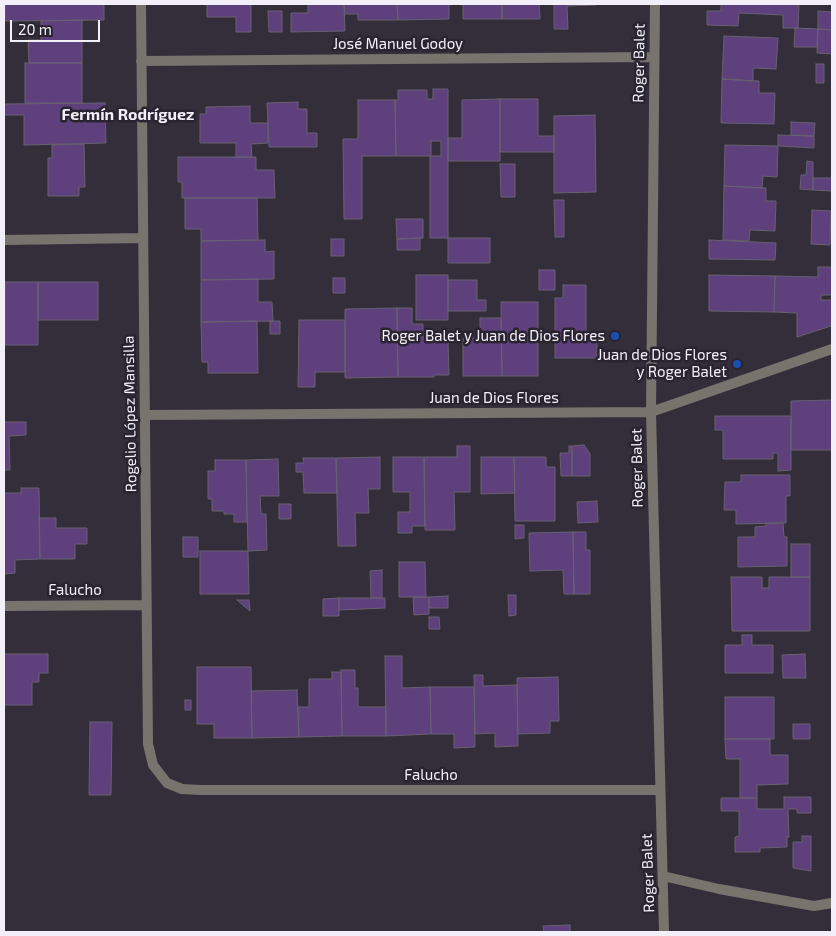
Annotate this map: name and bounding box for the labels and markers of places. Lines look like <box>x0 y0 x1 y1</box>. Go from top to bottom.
place label: Roger Balet y Juan de Dios Flores <box>382 327 605 345</box>
marker: Roger Balet y Juan de Dios Flores <box>609 330 621 342</box>
place label: Juan de Dios Flores y Roger Balet <box>597 346 727 381</box>
marker: Juan de Dios Flores y Roger Balet <box>731 358 743 370</box>

